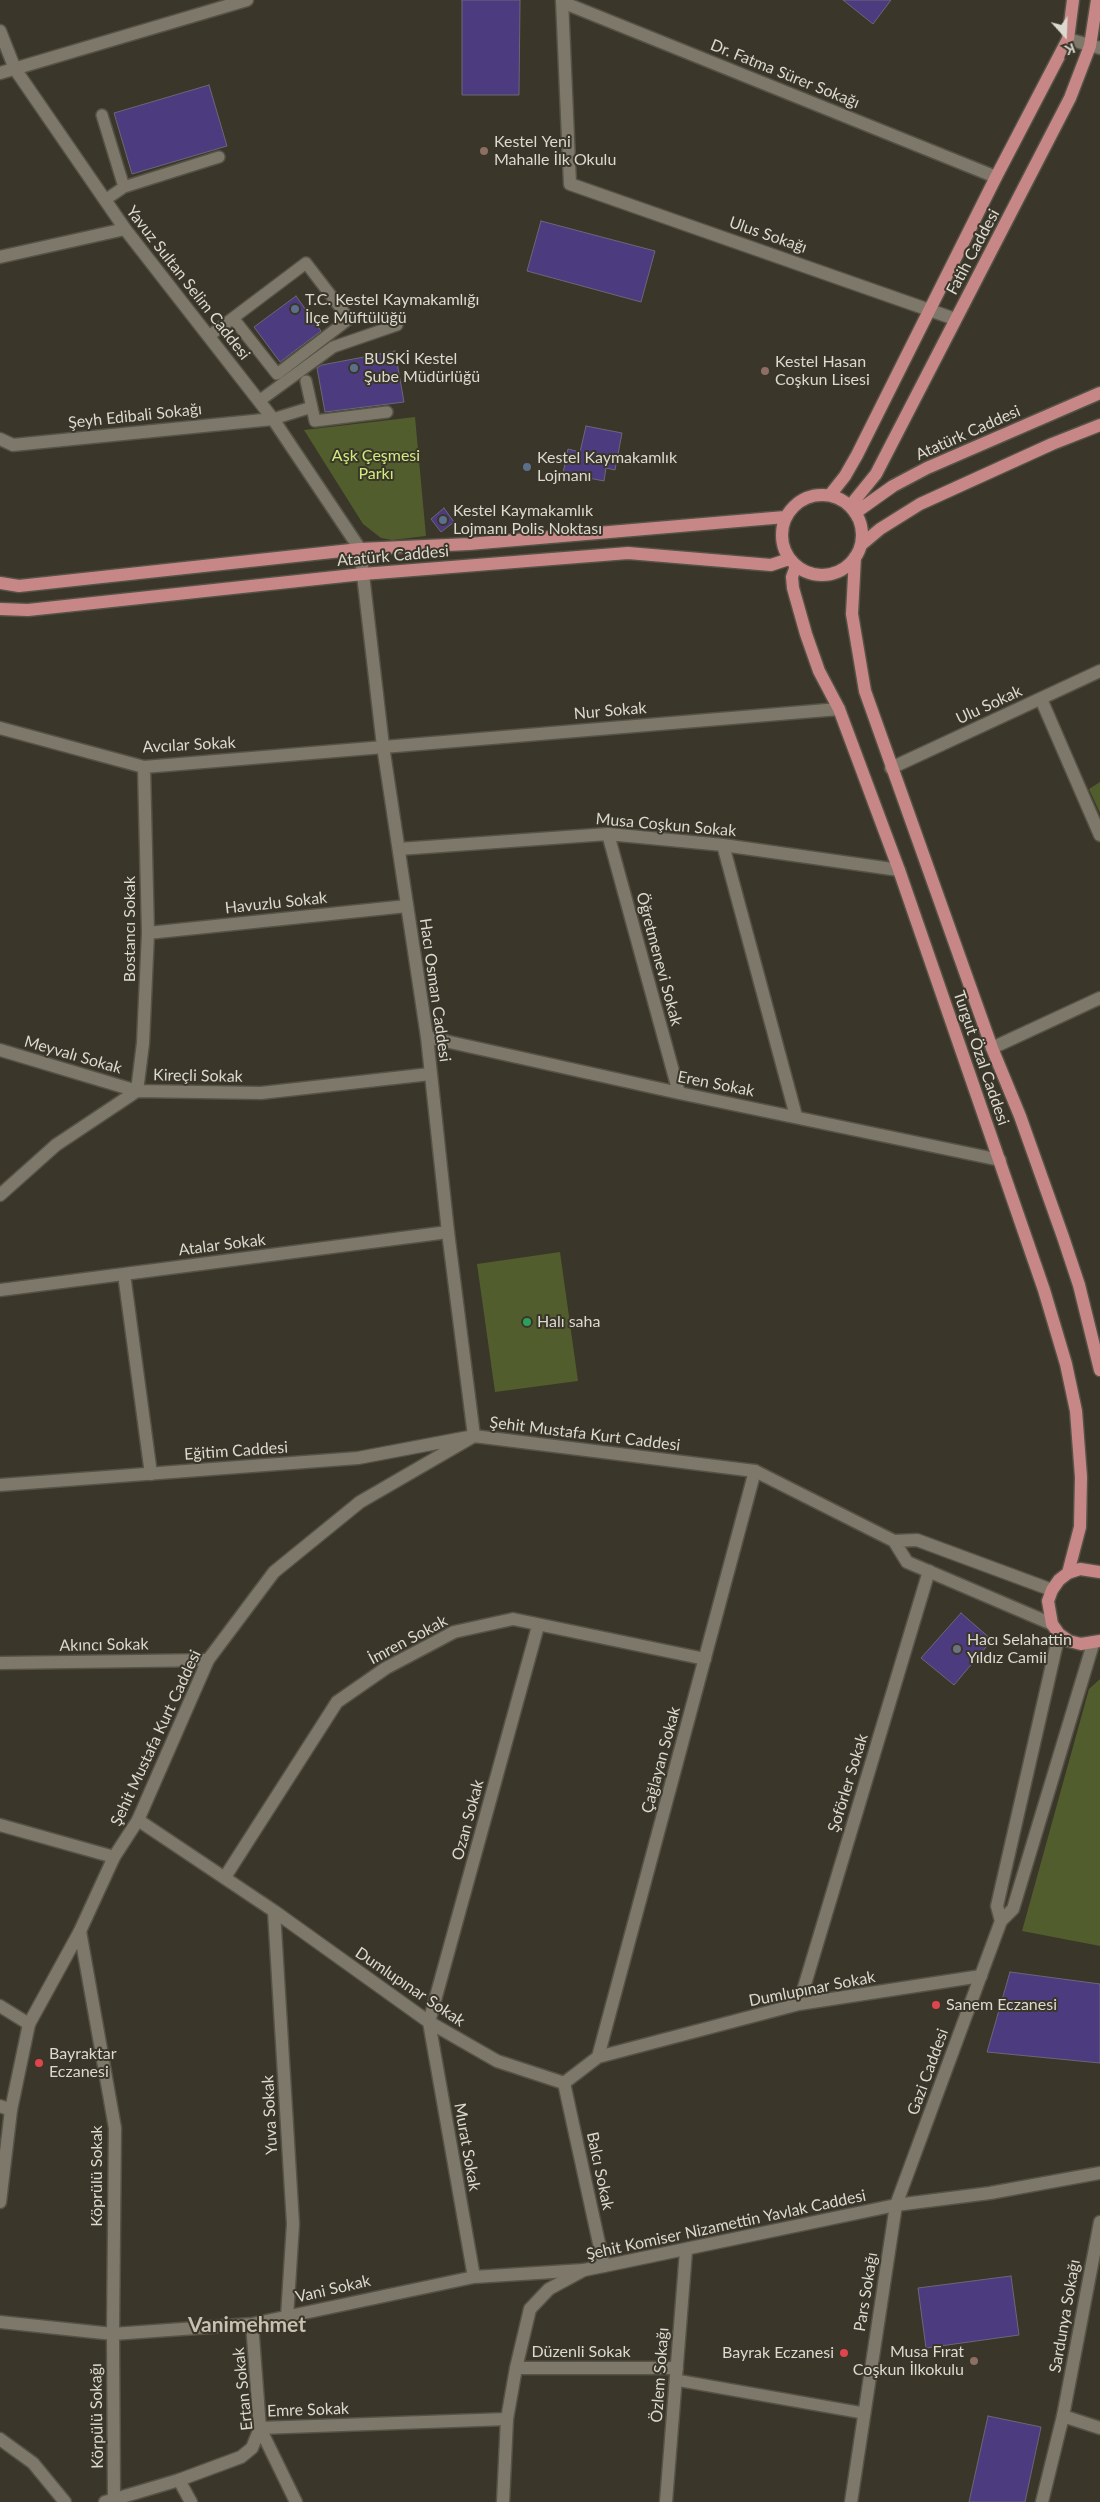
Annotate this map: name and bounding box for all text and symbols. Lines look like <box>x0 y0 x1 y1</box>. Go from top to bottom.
north arrow <box>1040 10 1090 60</box>
street label: Dr. Fatma Sürer Sokağı <box>708 35 862 113</box>
text: K <box>1063 40 1078 59</box>
place label: Kestel Yeni Mahalle İlk Okulu <box>494 132 616 170</box>
marker: Kestel Yeni Mahalle İlk Okulu <box>478 145 490 157</box>
street label: Yavuz Sultan Selim Caddesi <box>122 202 254 364</box>
street label: Fatih Caddesi <box>942 206 1004 298</box>
street label: Ulus Sokağı <box>726 213 810 257</box>
place label: T.C. Kestel Kaymakamlığı İlçe Müftülüğü <box>305 290 479 328</box>
marker: T.C. Kestel Kaymakamlığı İlçe Müftülüğü <box>289 303 301 315</box>
place label: BUSKİ Kestel Şube Müdürlüğü <box>364 349 480 387</box>
place label: Kestel Hasan Coşkun Lisesi <box>775 352 870 390</box>
marker: BUSKİ Kestel Şube Müdürlüğü <box>348 362 360 374</box>
marker: Kestel Hasan Coşkun Lisesi <box>759 365 771 377</box>
street label: Şeyh Edibali Sokağı <box>67 399 203 433</box>
street label: Atatürk Caddesi <box>913 401 1023 465</box>
park label: Aşk Çeşmesi Parkı <box>332 446 420 484</box>
place label: Kestel Kaymakamlık Lojmanı <box>537 448 677 486</box>
marker: Kestel Kaymakamlık Lojmanı <box>521 461 533 473</box>
place label: Kestel Kaymakamlık Lojmanı Polis Noktası <box>453 501 602 539</box>
marker: Kestel Kaymakamlık Lojmanı Polis Noktası <box>437 514 449 526</box>
street label: Atatürk Caddesi <box>336 542 450 570</box>
street label: Ulu Sokak <box>953 681 1025 729</box>
street label: Nur Sokak <box>573 698 647 724</box>
street label: Avcılar Sokak <box>142 733 236 757</box>
street label: Musa Coşkun Sokak <box>595 809 737 841</box>
street label: Bostancı Sokak <box>120 876 140 982</box>
street label: Havuzlu Sokak <box>224 888 328 918</box>
street label: Öğretmenevi Sokak <box>632 890 686 1028</box>
street label: Hacı Osman Caddesi <box>415 917 455 1063</box>
street label: Turgut Özal Caddesi <box>949 988 1013 1128</box>
street label: Meyvalı Sokak <box>22 1032 124 1078</box>
street label: Kireçli Sokak <box>153 1066 243 1086</box>
street label: Eren Sokak <box>676 1067 756 1101</box>
street label: Atalar Sokak <box>177 1230 267 1260</box>
place label: Halı saha <box>537 1312 600 1332</box>
marker: Halı saha <box>521 1316 533 1328</box>
street label: Şehit Mustafa Kurt Caddesi <box>489 1413 681 1455</box>
street label: Eğitim Caddesi <box>183 1438 289 1464</box>
street label: İmren Sokak <box>365 1611 451 1669</box>
place label: Hacı Selahattin Yıldız Camii <box>967 1630 1072 1668</box>
street label: Akıncı Sokak <box>59 1635 149 1655</box>
marker: Hacı Selahattin Yıldız Camii <box>951 1643 963 1655</box>
street label: Şehit Mustafa Kurt Caddesi <box>107 1647 205 1829</box>
street label: Çağlayan Sokak <box>638 1705 684 1815</box>
street label: Şoförler Sokak <box>824 1732 872 1834</box>
street label: Ozan Sokak <box>448 1778 488 1862</box>
street label: Dumlupınar Sokak <box>351 1943 469 2031</box>
street label: Dumlupınar Sokak <box>747 1967 877 2011</box>
place label: Sanem Eczanesi <box>946 1995 1057 2015</box>
marker: Sanem Eczanesi <box>930 1999 942 2011</box>
street label: Gazi Caddesi <box>903 2026 953 2118</box>
place label: Bayraktar Eczanesi <box>49 2044 117 2082</box>
marker: Bayraktar Eczanesi <box>33 2057 45 2069</box>
street label: Yuva Sokak <box>258 2075 282 2155</box>
street label: Murat Sokak <box>450 2102 484 2192</box>
street label: Köprülü Sokak <box>87 2125 107 2227</box>
street label: Balcı Sokak <box>582 2130 618 2212</box>
street label: Şehit Komiser Nizamettin Yavlak Caddesi <box>584 2186 868 2264</box>
street label: Pars Sokağı <box>850 2251 882 2333</box>
street label: Sardunya Sokağı <box>1046 2258 1084 2374</box>
street label: Vani Sokak <box>294 2271 372 2307</box>
district label: Vanimehmet <box>188 2312 306 2338</box>
street label: Özlem Sokağı <box>647 2327 673 2423</box>
street label: Düzenli Sokak <box>531 2342 631 2362</box>
place label: Musa Fırat Coşkun İlkokulu <box>853 2342 964 2380</box>
place label: Bayrak Eczanesi <box>722 2343 834 2363</box>
street label: Ertan Sokak <box>229 2346 257 2432</box>
marker: Bayrak Eczanesi <box>838 2347 850 2359</box>
marker: Musa Fırat Coşkun İlkokulu <box>968 2355 980 2367</box>
street label: Körpülü Sokağı <box>86 2363 108 2469</box>
street label: Emre Sokak <box>267 2399 349 2421</box>

